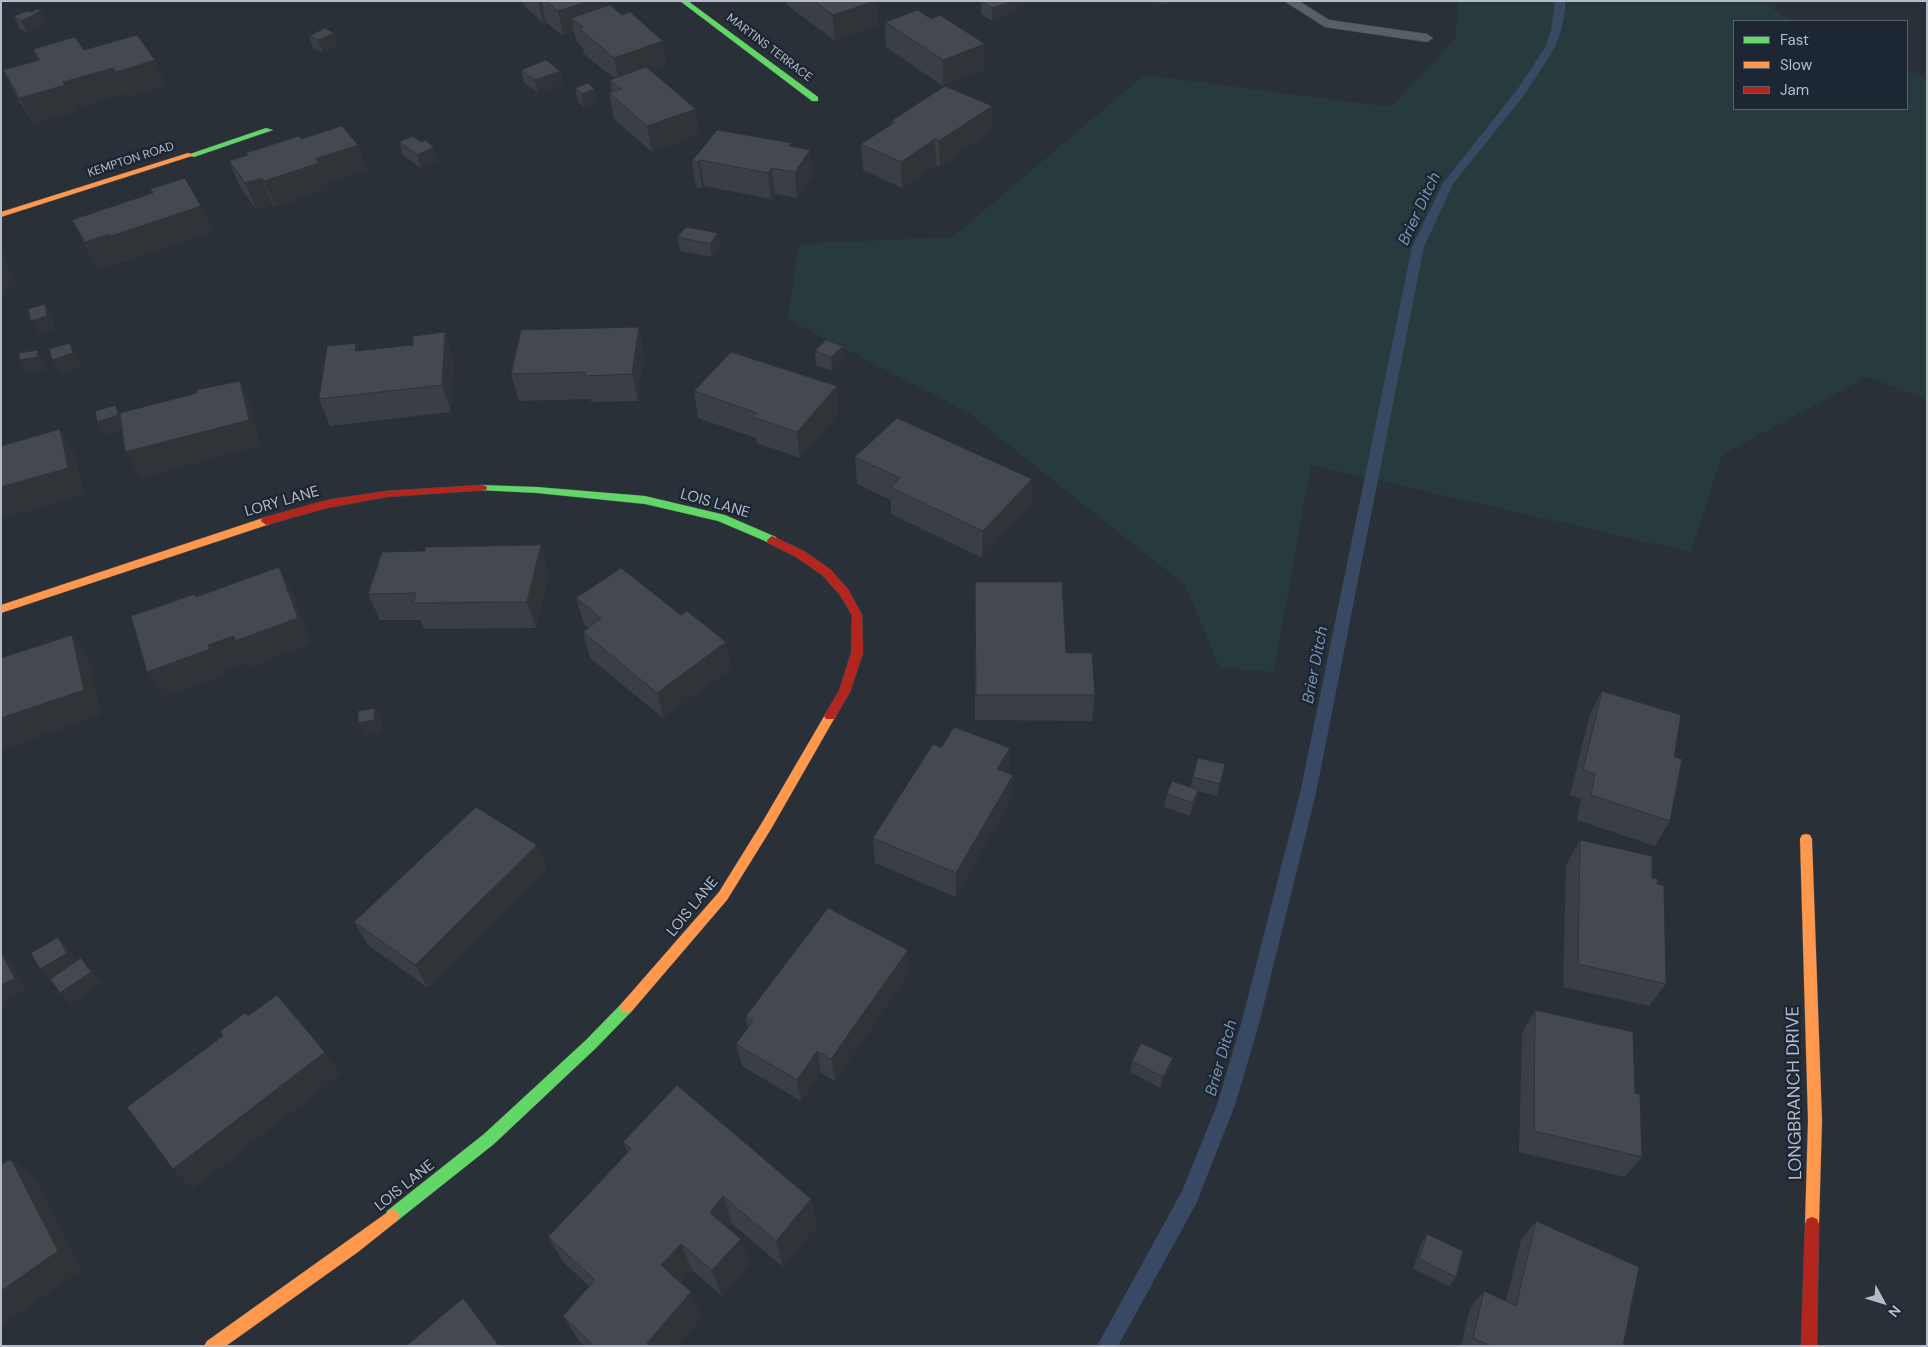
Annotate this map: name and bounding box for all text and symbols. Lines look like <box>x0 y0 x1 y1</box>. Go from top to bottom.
street label: MARTINS TERRACE <box>723 11 815 85</box>
legend <box>1733 20 1908 110</box>
text: Fast <box>1780 30 1809 50</box>
text: Slow <box>1780 55 1812 75</box>
text: Jam <box>1780 80 1809 100</box>
street label: KEMPTON ROAD <box>86 139 176 181</box>
water label: Brier Ditch <box>1395 169 1445 249</box>
street label: LORY LANE <box>243 483 321 521</box>
street label: LOIS LANE <box>678 486 752 522</box>
water label: Brier Ditch <box>1299 625 1333 705</box>
street label: LOIS LANE <box>664 874 722 940</box>
street label: LONGBRANCH DRIVE <box>1783 1006 1807 1180</box>
water label: Brier Ditch <box>1202 1018 1242 1098</box>
street label: LOIS LANE <box>372 1157 438 1215</box>
north arrow <box>1858 1277 1908 1327</box>
text: N <box>1884 1302 1905 1321</box>

